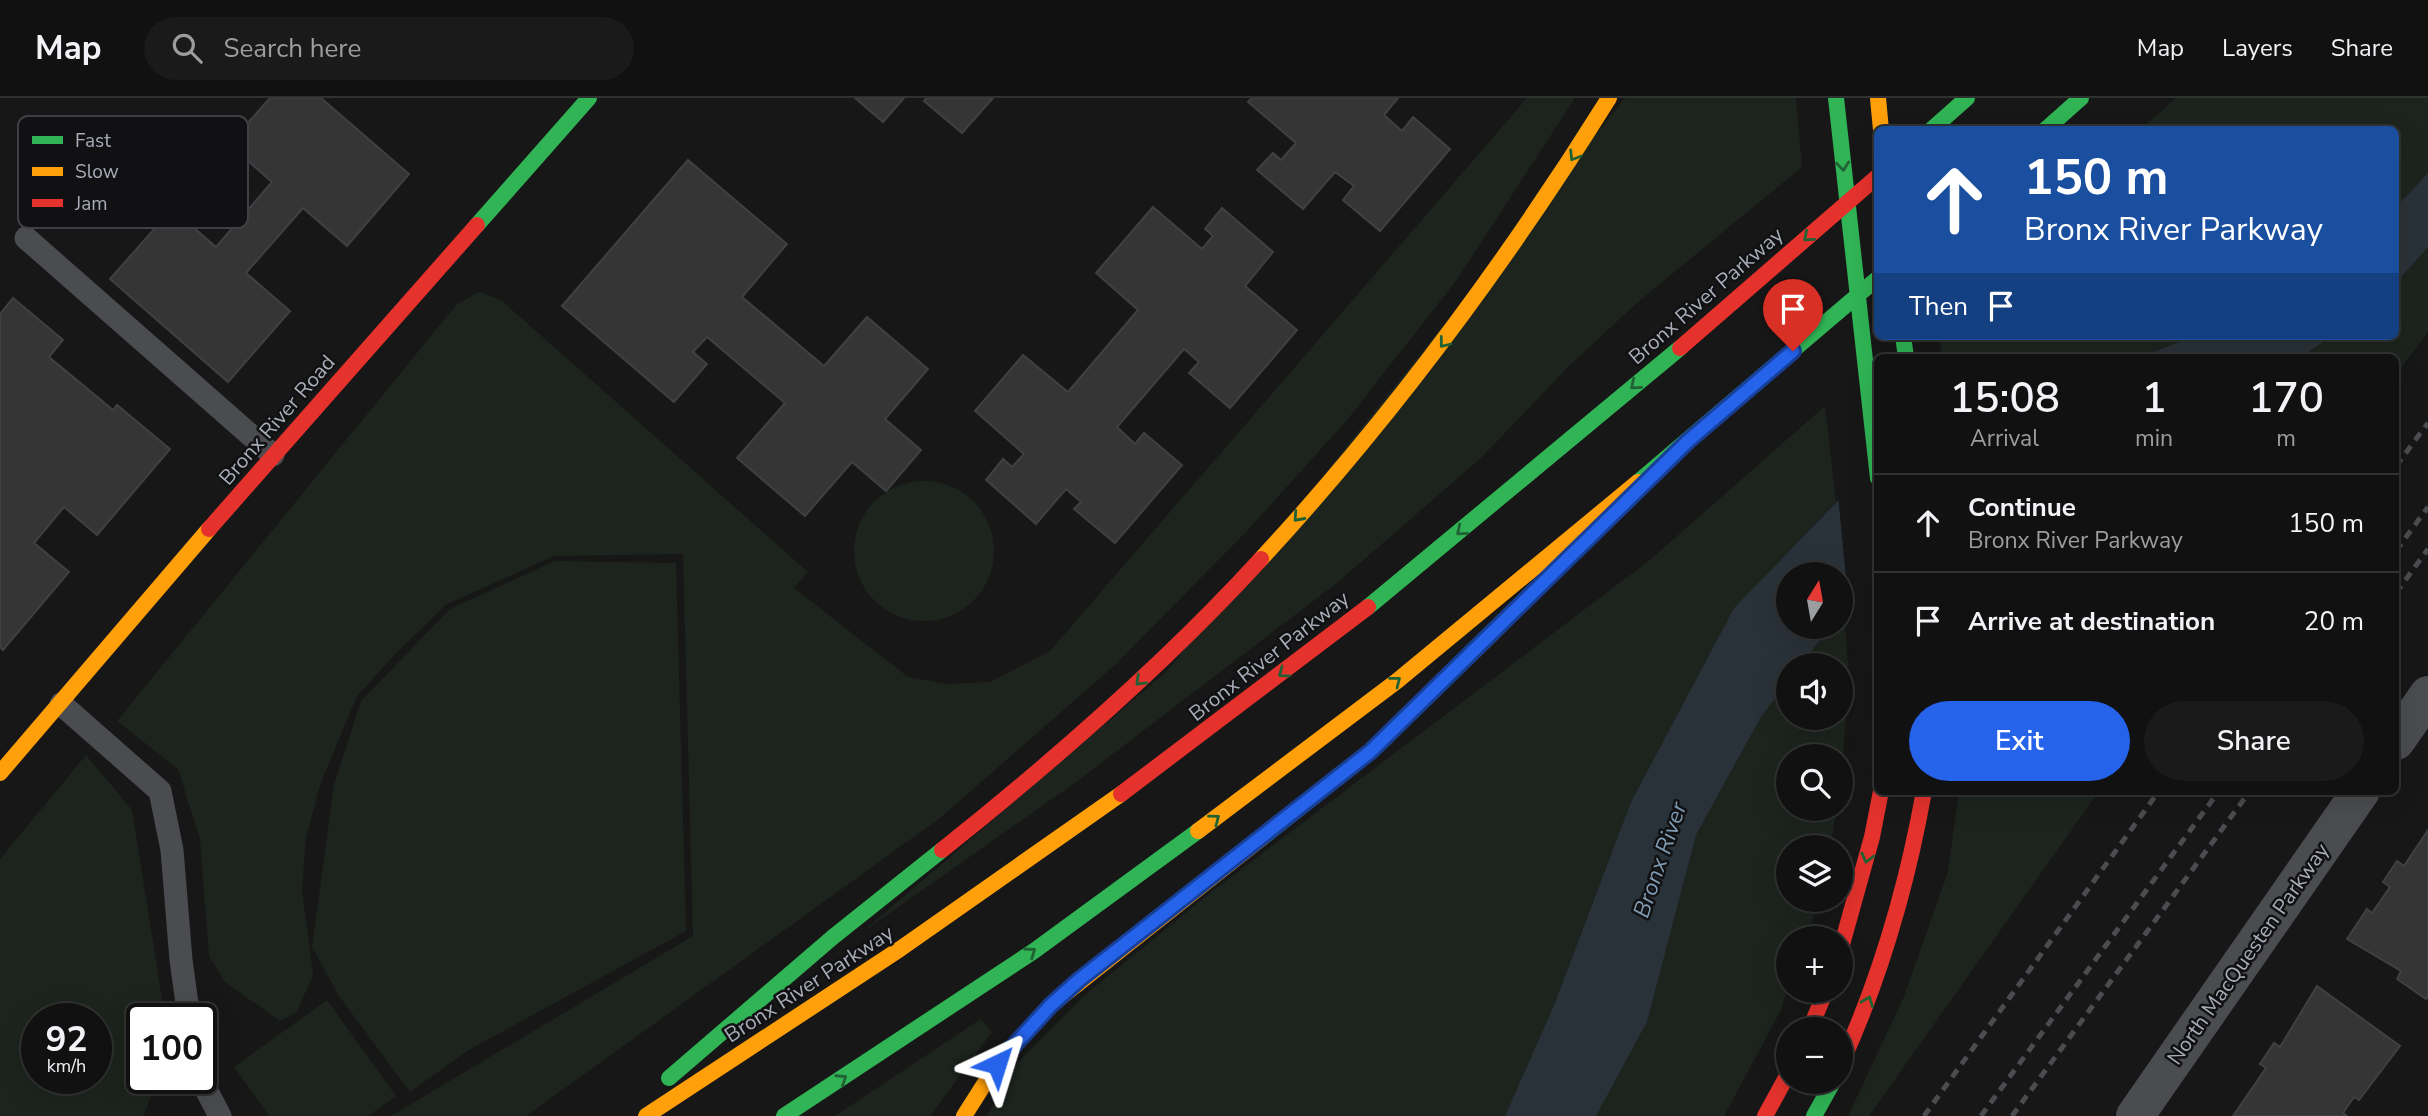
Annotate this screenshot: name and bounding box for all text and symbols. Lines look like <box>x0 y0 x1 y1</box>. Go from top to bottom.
search box <box>144 17 634 80</box>
text: Map <box>35 26 102 71</box>
icon: search <box>168 29 206 67</box>
text: Search here <box>224 31 361 66</box>
text: Map <box>2137 32 2184 64</box>
text: Layers <box>2222 32 2293 64</box>
text: Share <box>2331 32 2393 64</box>
legend <box>18 116 248 228</box>
text: Fast <box>75 128 111 154</box>
text: 150 m <box>2024 144 2168 211</box>
one-way arrow <box>1569 149 1582 162</box>
icon: ahead <box>1909 154 2000 245</box>
text: Slow <box>75 159 119 185</box>
one-way arrow <box>1835 161 1850 172</box>
text: Jam <box>74 191 108 217</box>
text: Bronx River Parkway <box>2024 208 2323 251</box>
street label: Bronx River Parkway <box>1623 221 1789 371</box>
one-way arrow <box>1803 229 1816 241</box>
pin <box>1763 279 1823 351</box>
icon: arrive <box>1982 287 2020 325</box>
text: Then <box>1909 289 1968 324</box>
icon: arrive <box>1774 290 1812 328</box>
one-way arrow <box>1439 335 1452 348</box>
street label: Bronx River Road <box>213 349 341 491</box>
text: 15:08 <box>1949 370 2060 427</box>
text: 1 <box>2141 370 2167 427</box>
text: 170 <box>2248 370 2324 427</box>
one-way arrow <box>1630 377 1643 389</box>
text: Arrival <box>1970 423 2039 454</box>
text: min <box>2135 423 2173 454</box>
text: m <box>2276 423 2296 454</box>
text: Continue <box>1968 490 2076 525</box>
icon: ahead <box>1909 504 1947 542</box>
text: 150 m <box>2288 506 2364 541</box>
one-way arrow <box>1293 509 1306 522</box>
one-way arrow <box>1456 523 1469 535</box>
text: Bronx River Parkway <box>1968 525 2183 556</box>
north arrow <box>1776 562 1853 639</box>
map controls <box>1776 562 1853 1094</box>
street label: Bronx River Parkway <box>1183 584 1355 727</box>
icon: arrive <box>1909 602 1947 640</box>
text: Arrive at destination <box>1968 604 2215 639</box>
text: 20 m <box>2304 604 2364 639</box>
button: sound <box>1776 653 1853 730</box>
one-way arrow <box>1278 665 1291 678</box>
one-way arrow <box>1135 673 1148 685</box>
one-way arrow <box>1388 677 1401 690</box>
button: Exit <box>1909 701 2130 781</box>
button: Share <box>2144 701 2364 781</box>
button: search <box>1776 744 1853 821</box>
water label: Bronx River <box>1626 797 1694 922</box>
one-way arrow <box>1207 815 1220 828</box>
button: layers <box>1776 835 1853 912</box>
street label: North MacQuesten Parkway <box>2161 838 2335 1070</box>
one-way arrow <box>1861 852 1875 864</box>
street label: Bronx River Parkway <box>719 919 899 1049</box>
button: + <box>1776 926 1853 1003</box>
one-way arrow <box>1023 948 1036 961</box>
one-way arrow <box>1860 996 1874 1008</box>
speed limit sign: 100 <box>126 1003 217 1094</box>
text: 92 <box>45 1016 88 1063</box>
button: − <box>1776 1017 1853 1094</box>
position arrow <box>960 1027 1034 1101</box>
text: km/h <box>47 1054 86 1078</box>
one-way arrow <box>834 1074 847 1087</box>

